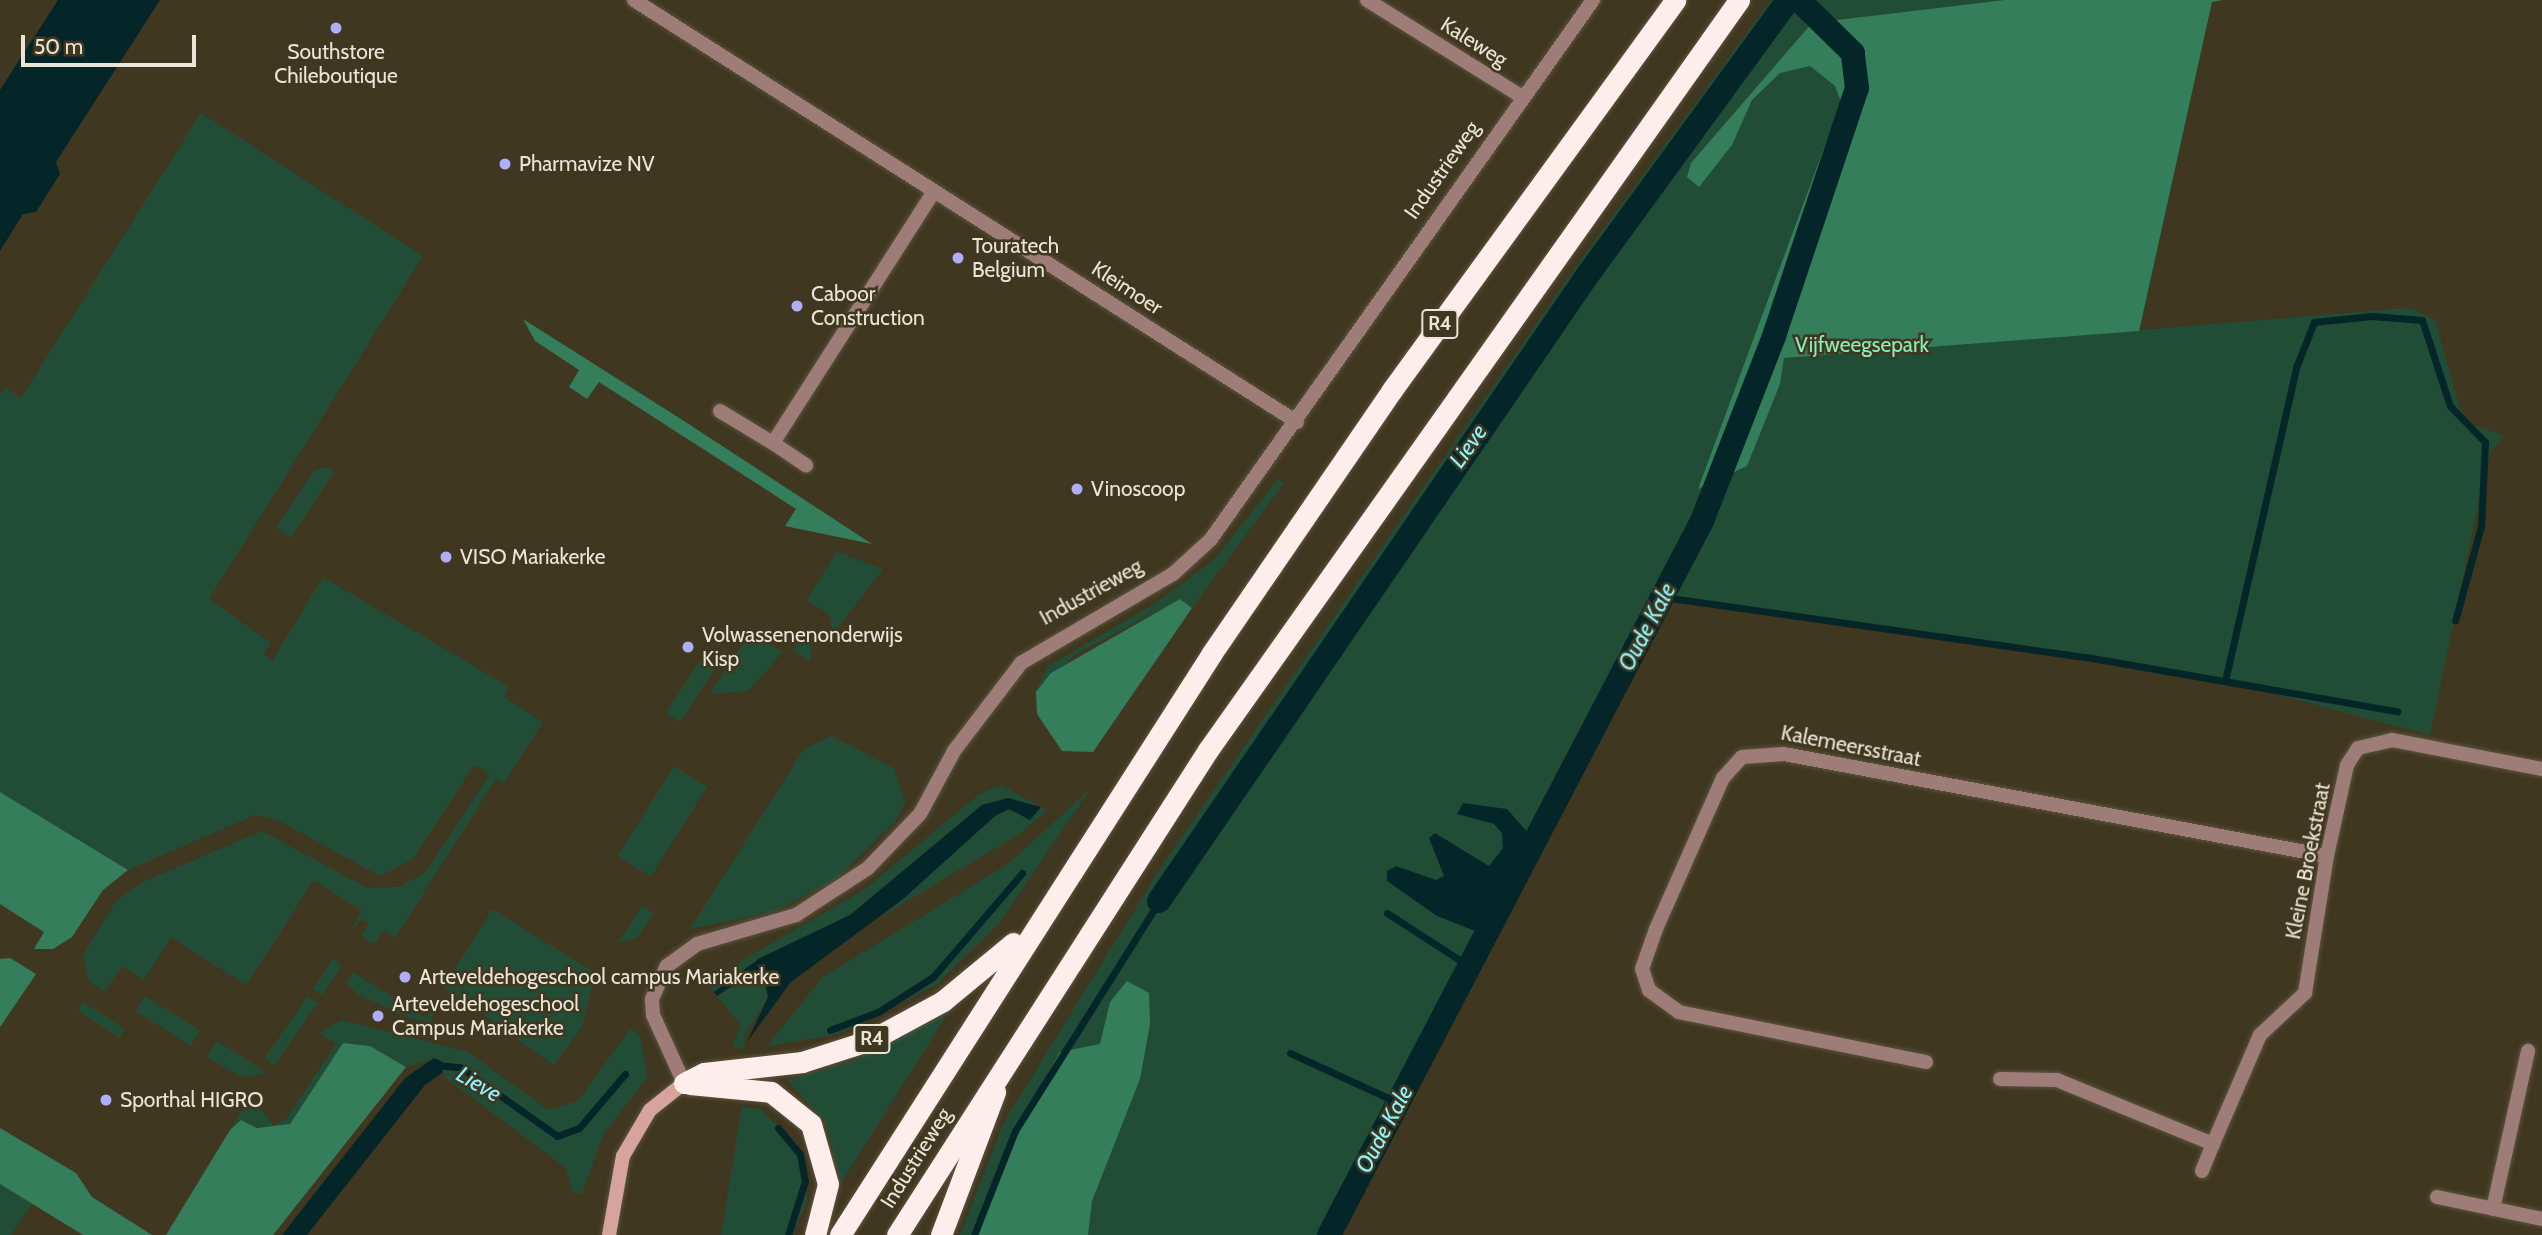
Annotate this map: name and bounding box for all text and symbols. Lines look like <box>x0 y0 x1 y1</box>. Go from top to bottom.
street label: Kaleweg <box>1436 12 1512 72</box>
marker: Southstore Chileboutique <box>328 20 344 36</box>
scale bar <box>24 21 200 65</box>
text: 50 m <box>34 34 83 59</box>
place label: Southstore Chileboutique <box>274 39 398 89</box>
street label: Industrieweg <box>1399 116 1485 224</box>
place label: Pharmavize NV <box>519 151 655 177</box>
marker: Pharmavize NV <box>497 156 513 172</box>
place label: Touratech Belgium <box>972 233 1059 283</box>
marker: Touratech Belgium <box>950 250 966 266</box>
street label: Kleimoer <box>1087 256 1167 320</box>
place label: Caboor Construction <box>811 281 925 331</box>
marker: Caboor Construction <box>789 298 805 314</box>
road number: R4 <box>1421 308 1459 340</box>
park label: Vijfweegsepark <box>1795 332 1929 358</box>
water label: Lieve <box>1443 419 1493 473</box>
place label: Vinoscoop <box>1091 476 1185 502</box>
marker: Vinoscoop <box>1069 481 1085 497</box>
place label: VISO Mariakerke <box>460 544 606 570</box>
marker: VISO Mariakerke <box>438 549 454 565</box>
street label: Industrieweg <box>1035 553 1147 631</box>
water label: Oude Kale <box>1612 578 1682 676</box>
place label: Volwassenenonderwijs Kisp <box>702 622 903 672</box>
marker: Volwassenenonderwijs Kisp <box>680 639 696 655</box>
street label: Kalemeersstraat <box>1779 720 1923 772</box>
street label: Kleine Broekstraat <box>2280 781 2336 941</box>
place label: Arteveldehogeschool campus Mariakerke <box>419 964 779 990</box>
marker: Arteveldehogeschool campus Mariakerke <box>397 969 413 985</box>
place label: Arteveldehogeschool Campus Mariakerke <box>392 991 579 1041</box>
marker: Arteveldehogeschool Campus Mariakerke <box>370 1008 386 1024</box>
road number: R4 <box>853 1023 891 1054</box>
water label: Lieve <box>452 1060 506 1108</box>
water label: Oude Kale <box>1349 1080 1419 1178</box>
place label: Sporthal HIGRO <box>120 1087 263 1113</box>
marker: Sporthal HIGRO <box>98 1092 114 1108</box>
street label: Industrieweg <box>875 1103 957 1213</box>

